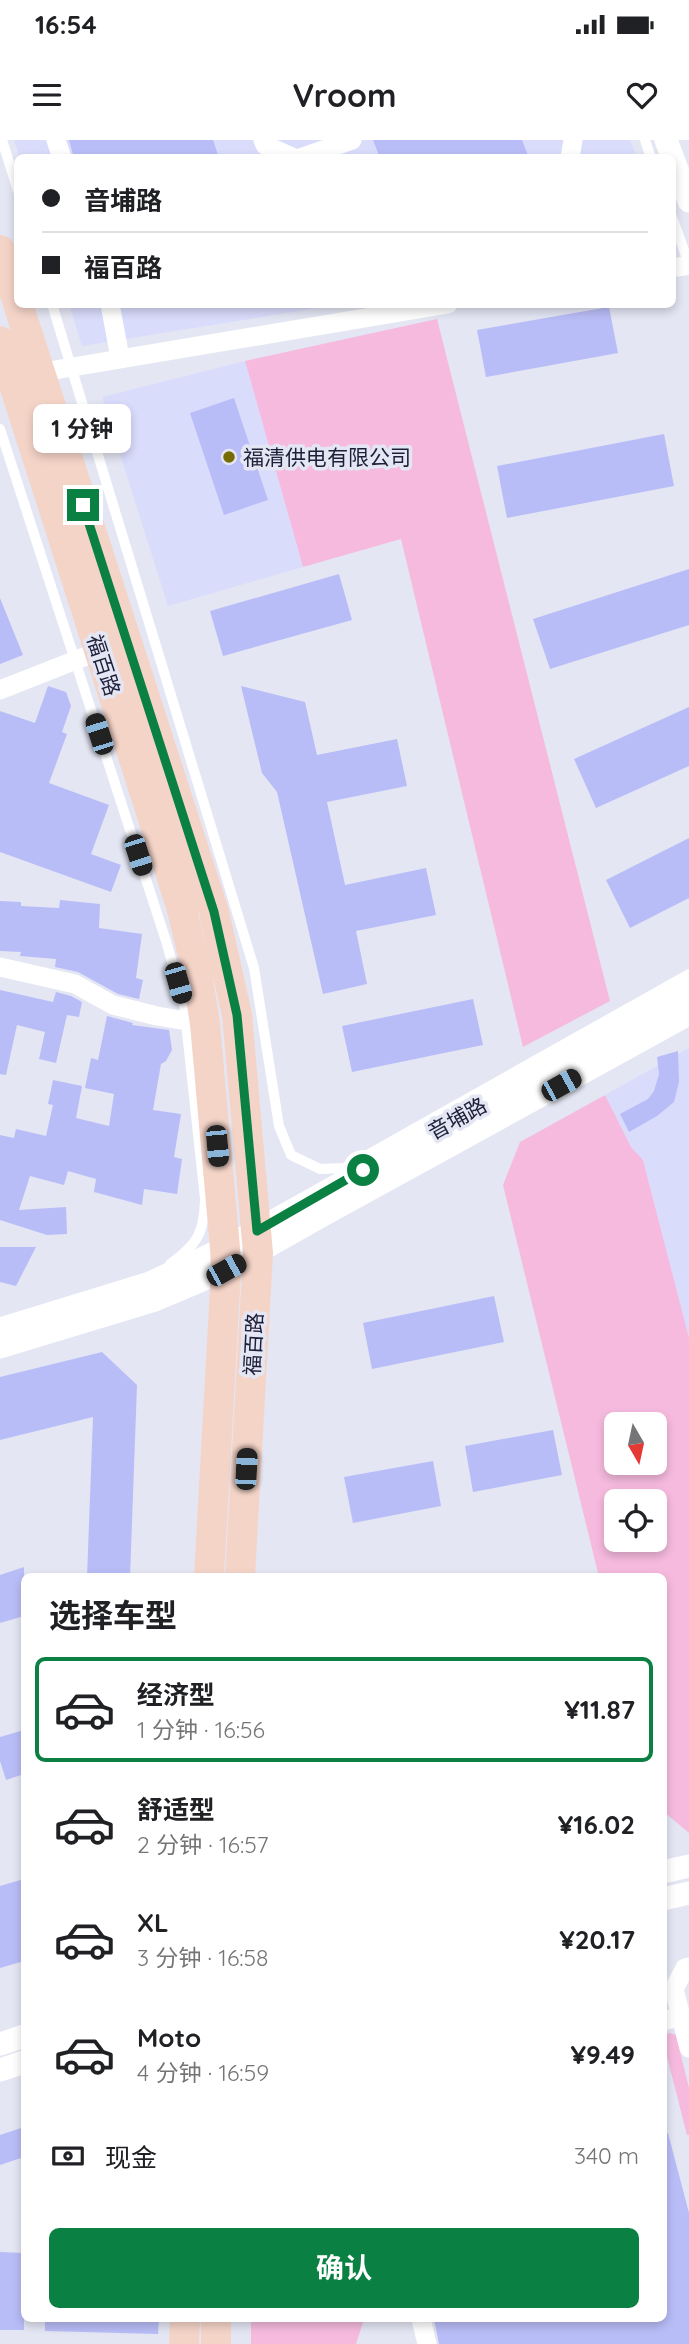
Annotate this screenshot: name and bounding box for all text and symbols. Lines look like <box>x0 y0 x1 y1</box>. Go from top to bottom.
text: 16:54 <box>35 8 97 41</box>
text: Vroom <box>293 75 396 115</box>
icon: menu <box>28 76 66 114</box>
icon: heart <box>623 76 661 114</box>
text: 音埔路 <box>84 184 162 217</box>
text: 福百路 <box>84 251 162 284</box>
callout: 1 分钟 <box>34 404 132 452</box>
text: 1 分钟 <box>51 414 113 443</box>
place label: 福清供电有限公司 <box>243 444 411 470</box>
marker: 福清供电有限公司 <box>221 449 237 465</box>
route end <box>67 489 99 521</box>
street label: 福百路 <box>82 631 126 699</box>
car <box>83 711 116 757</box>
car <box>122 832 155 878</box>
car <box>163 960 194 1006</box>
car <box>538 1066 585 1104</box>
street label: 音埔路 <box>423 1091 491 1145</box>
car <box>205 1124 230 1168</box>
route start <box>347 1154 379 1186</box>
car <box>203 1251 250 1289</box>
street label: 福百路 <box>238 1312 268 1376</box>
north arrow <box>604 1412 667 1475</box>
map controls <box>604 1412 667 1552</box>
car <box>235 1447 258 1491</box>
button: locate <box>604 1489 667 1552</box>
text: 选择车型 <box>49 1595 177 1635</box>
icon: car <box>53 1678 116 1741</box>
text: 经济型 <box>137 1678 215 1711</box>
text: ¥11.87 <box>564 1693 635 1726</box>
text: 1 分钟 · 16:56 <box>137 1715 265 1744</box>
icon: car <box>53 1793 116 1856</box>
text: 舒适型 <box>137 1793 215 1826</box>
text: ¥16.02 <box>558 1808 635 1841</box>
text: 2 分钟 · 16:57 <box>137 1830 269 1859</box>
text: XL <box>137 1906 169 1939</box>
icon: car <box>53 1908 116 1971</box>
text: ¥20.17 <box>559 1923 635 1956</box>
text: 3 分钟 · 16:58 <box>137 1943 269 1972</box>
text: Moto <box>137 2021 201 2054</box>
icon: car <box>53 2023 116 2086</box>
text: ¥9.49 <box>571 2038 635 2071</box>
text: 4 分钟 · 16:59 <box>137 2058 269 2087</box>
icon: cash <box>49 2137 87 2175</box>
text: 现金 <box>105 2141 157 2174</box>
text: 340 m <box>574 2141 639 2170</box>
button: 确认 <box>49 2228 639 2308</box>

